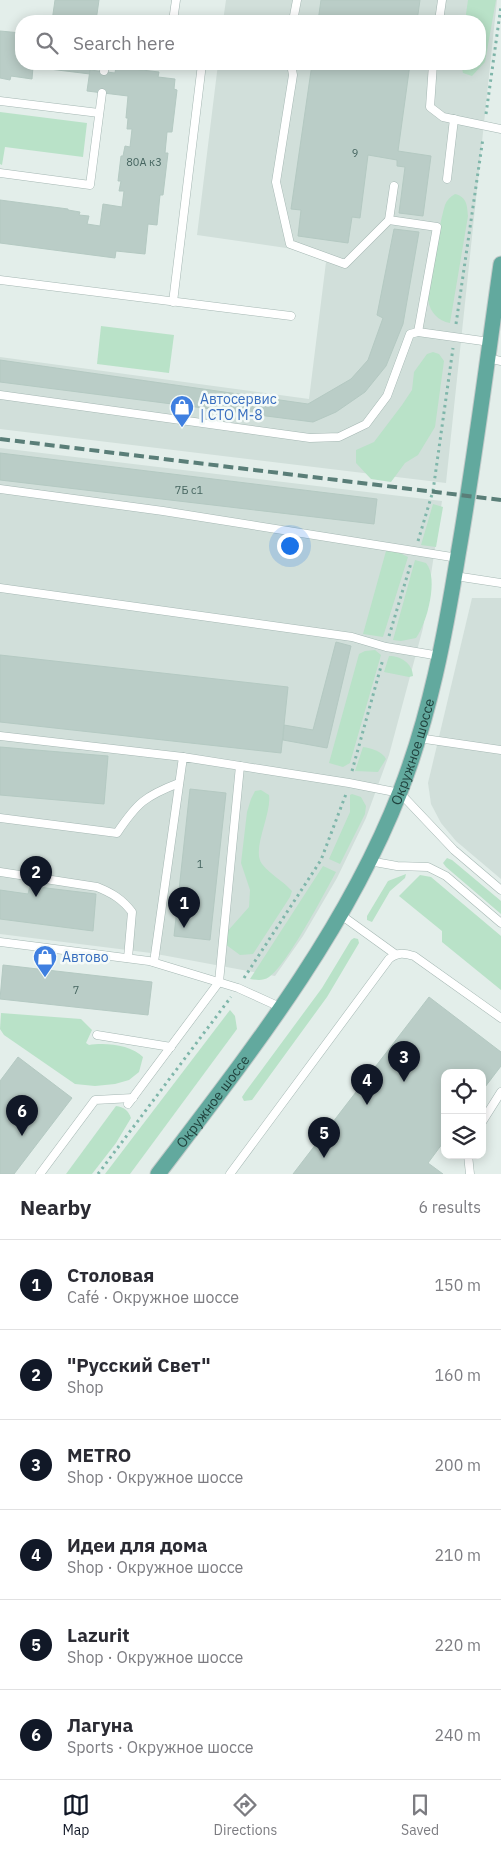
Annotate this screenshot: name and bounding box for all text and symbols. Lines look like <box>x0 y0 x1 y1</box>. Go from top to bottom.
search box <box>15 15 486 70</box>
icon: search <box>33 29 61 57</box>
text: Search here <box>73 31 175 55</box>
house number: 9 <box>352 146 358 160</box>
house number: 80А к3 <box>126 155 162 169</box>
place label: Автосервис | СТО М-8 <box>200 390 277 424</box>
shop icon: Автосервис | СТО М-8 <box>169 394 195 428</box>
house number: 7Б с1 <box>175 483 204 497</box>
your location <box>277 533 303 559</box>
street label: Окружное шоссе <box>387 696 438 808</box>
pin: 2 <box>20 856 52 897</box>
house number: 1 <box>197 857 204 871</box>
pin: 1 <box>168 887 200 928</box>
shop icon: Автово <box>32 944 58 978</box>
place label: Автово <box>62 948 109 966</box>
house number: 7 <box>73 983 79 997</box>
pin: 3 <box>388 1041 420 1082</box>
street label: Окружное шоссе <box>172 1051 254 1151</box>
pin: 4 <box>351 1064 383 1105</box>
map controls <box>441 1069 486 1159</box>
button: locate <box>441 1069 486 1114</box>
pin: 6 <box>6 1095 38 1136</box>
button: layers <box>441 1114 486 1159</box>
pin: 5 <box>308 1117 340 1158</box>
text: Nearby <box>20 1193 91 1221</box>
text: 6 results <box>418 1197 481 1217</box>
text: Столовая <box>67 1263 154 1287</box>
text: 1 <box>31 1275 41 1295</box>
text: 150 m <box>434 1275 481 1295</box>
text: Café · Окружное шоссе <box>67 1287 239 1307</box>
text: "Русский Свет" <box>67 1353 211 1377</box>
text: 2 <box>31 1365 41 1385</box>
text: 160 m <box>434 1365 481 1385</box>
text: Shop <box>67 1377 104 1397</box>
text: METRO <box>67 1443 131 1467</box>
text: 3 <box>31 1455 41 1475</box>
text: 200 m <box>434 1455 481 1475</box>
text: Shop · Окружное шоссе <box>67 1467 243 1487</box>
text: Идеи для дома <box>67 1533 208 1557</box>
text: 4 <box>31 1545 41 1565</box>
text: 210 m <box>434 1545 481 1565</box>
text: Shop · Окружное шоссе <box>67 1557 243 1577</box>
text: Lazurit <box>67 1623 130 1647</box>
text: 5 <box>31 1635 41 1655</box>
text: 220 m <box>434 1635 481 1655</box>
text: Shop · Окружное шоссе <box>67 1647 243 1667</box>
text: Лагуна <box>67 1713 133 1737</box>
text: 6 <box>31 1725 41 1745</box>
text: 240 m <box>434 1725 481 1745</box>
text: Sports · Окружное шоссе <box>67 1737 254 1757</box>
tab: Map <box>62 1791 90 1839</box>
tab: Directions <box>214 1791 277 1839</box>
tab: Saved <box>401 1791 439 1839</box>

